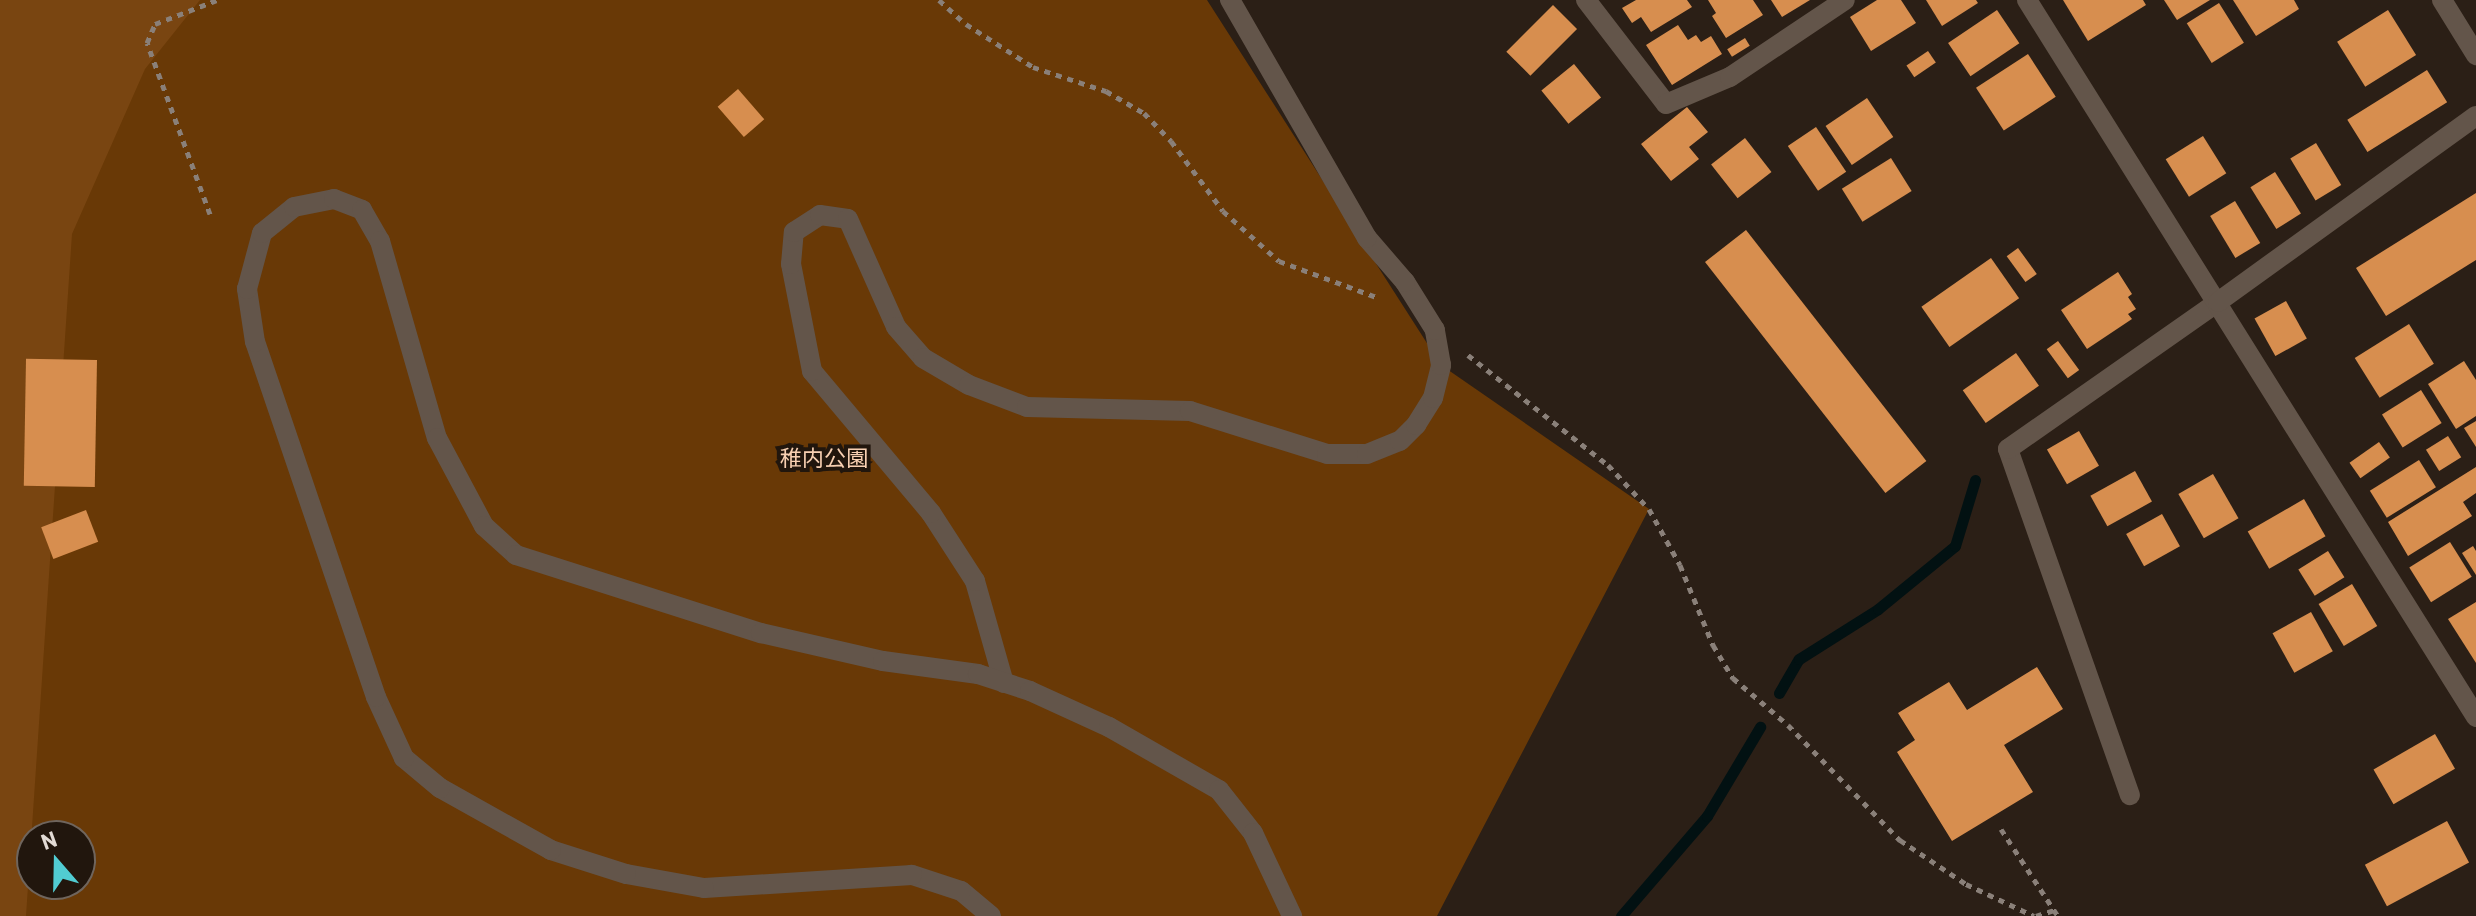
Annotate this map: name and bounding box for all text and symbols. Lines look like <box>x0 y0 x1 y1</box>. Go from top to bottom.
park label: 稚内公園 <box>780 445 868 471</box>
north arrow <box>16 820 96 900</box>
text: N <box>37 825 60 854</box>

